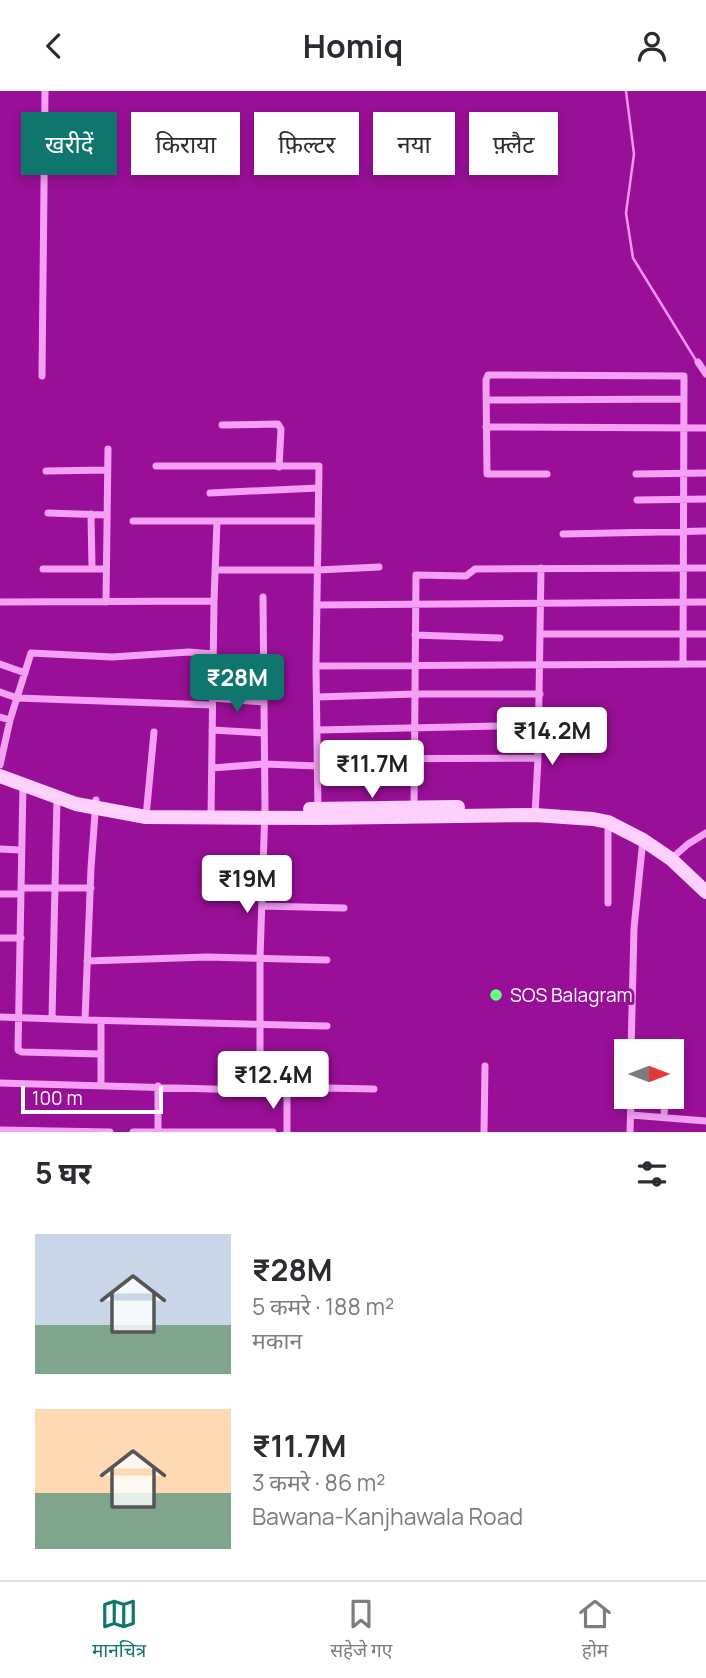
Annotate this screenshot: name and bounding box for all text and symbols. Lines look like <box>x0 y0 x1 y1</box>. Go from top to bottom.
text: Homiq <box>303 24 403 68</box>
icon: back <box>35 27 73 65</box>
icon: person <box>633 27 671 65</box>
chip: खरीदें <box>21 112 117 175</box>
chip: किराया <box>131 112 240 175</box>
chip: फ़िल्टर <box>254 112 359 175</box>
chip: नया <box>373 112 455 175</box>
chip: फ़्लैट <box>469 112 558 175</box>
pin: ₹28M <box>196 655 278 714</box>
text: ₹28M <box>206 661 268 693</box>
pin: ₹14.2M <box>495 707 609 767</box>
text: ₹14.2M <box>513 714 591 746</box>
pin: ₹11.7M <box>315 741 429 800</box>
text: ₹11.7M <box>336 747 408 779</box>
pin: ₹19M <box>206 855 288 915</box>
text: ₹19M <box>218 862 276 894</box>
place label: SOS Balagram <box>510 982 633 1008</box>
marker: SOS Balagram <box>488 987 504 1003</box>
north arrow <box>614 1039 684 1109</box>
map controls <box>614 1039 684 1109</box>
pin: ₹12.4M <box>216 1051 330 1111</box>
text: ₹12.4M <box>234 1058 312 1090</box>
scale bar <box>21 1083 163 1115</box>
text: 100 m <box>32 1085 83 1111</box>
text: 5 घर <box>35 1152 91 1193</box>
icon: filters <box>633 1155 671 1193</box>
text: ₹28M <box>252 1249 332 1290</box>
icon: home <box>91 1262 175 1346</box>
text: 5 कमरे · 188 m² <box>252 1290 394 1322</box>
text: मकान <box>252 1324 302 1356</box>
text: ₹11.7M <box>252 1425 346 1466</box>
icon: home <box>91 1437 175 1521</box>
text: 3 कमरे · 86 m² <box>252 1466 385 1498</box>
text: Bawana-Kanjhawala Road <box>252 1500 523 1532</box>
tab: मानचित्र <box>92 1595 146 1665</box>
tab: सहेजे गए <box>330 1595 392 1665</box>
tab: होम <box>576 1595 614 1665</box>

